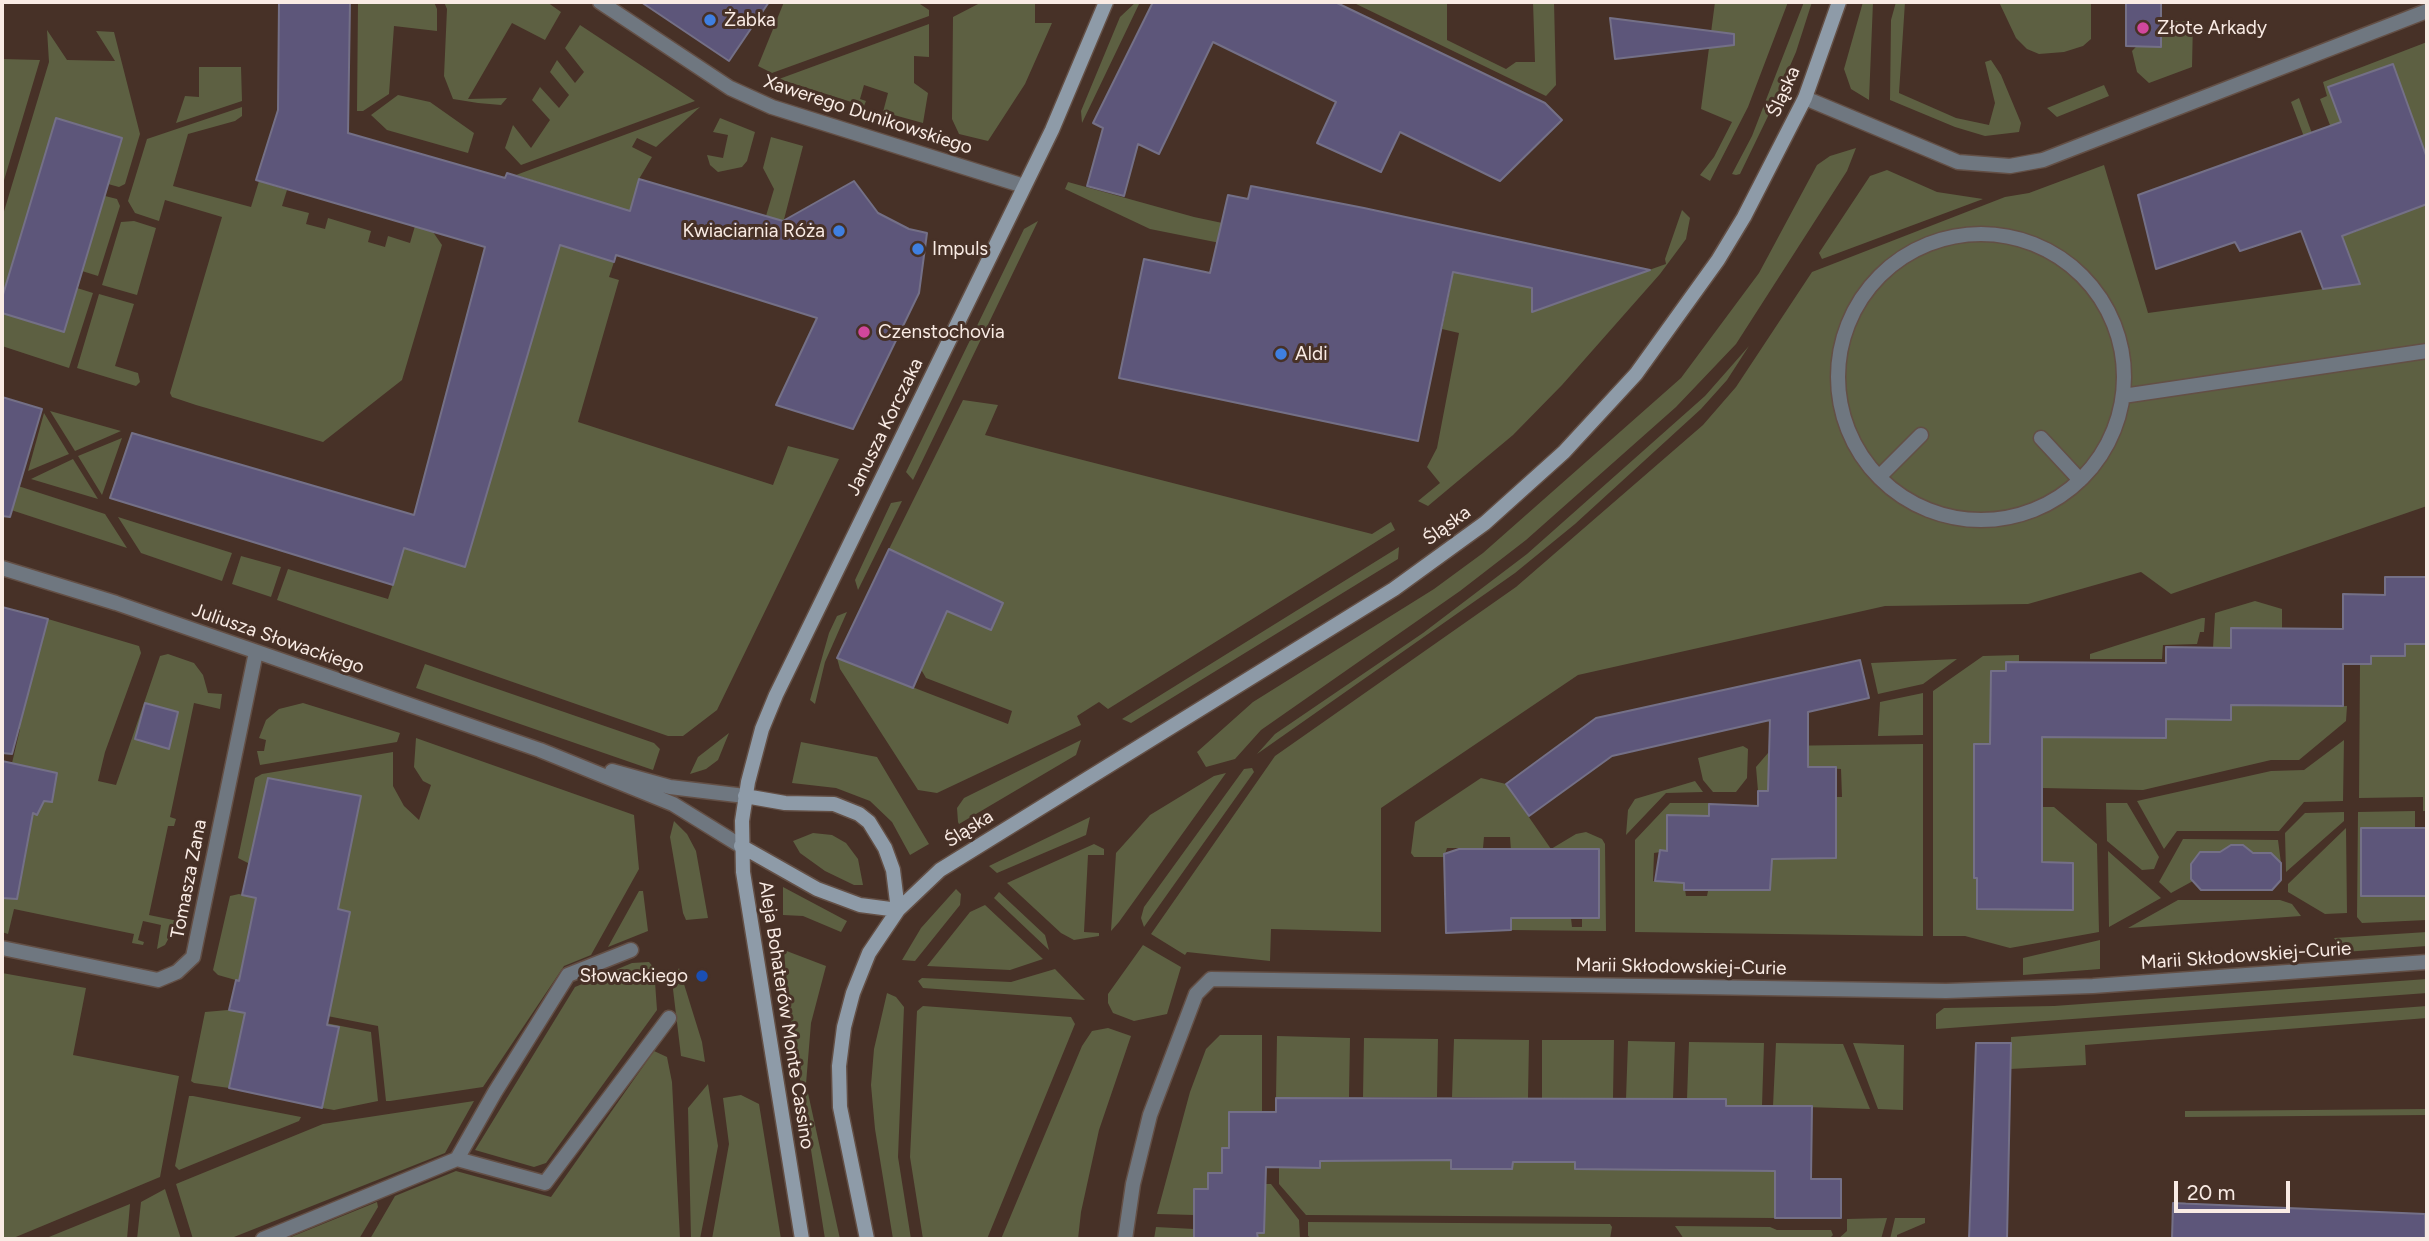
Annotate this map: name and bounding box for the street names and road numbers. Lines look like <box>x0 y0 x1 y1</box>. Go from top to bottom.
street label: Śląska <box>1763 63 1805 121</box>
street label: Xawerego Dunikowskiego <box>761 70 975 160</box>
street label: Janusza Korczaka <box>842 355 928 499</box>
street label: Śląska <box>1419 501 1475 551</box>
street label: Juliusza Słowackiego <box>189 599 367 679</box>
street label: Śląska <box>940 805 998 853</box>
street label: Tomasza Zana <box>166 817 212 941</box>
street label: Aleja Bohaterów Monte Cassino <box>754 879 818 1151</box>
street label: Marii Skłodowskiej-Curie <box>2140 937 2352 975</box>
street label: Marii Skłodowskiej-Curie <box>1575 954 1787 980</box>

